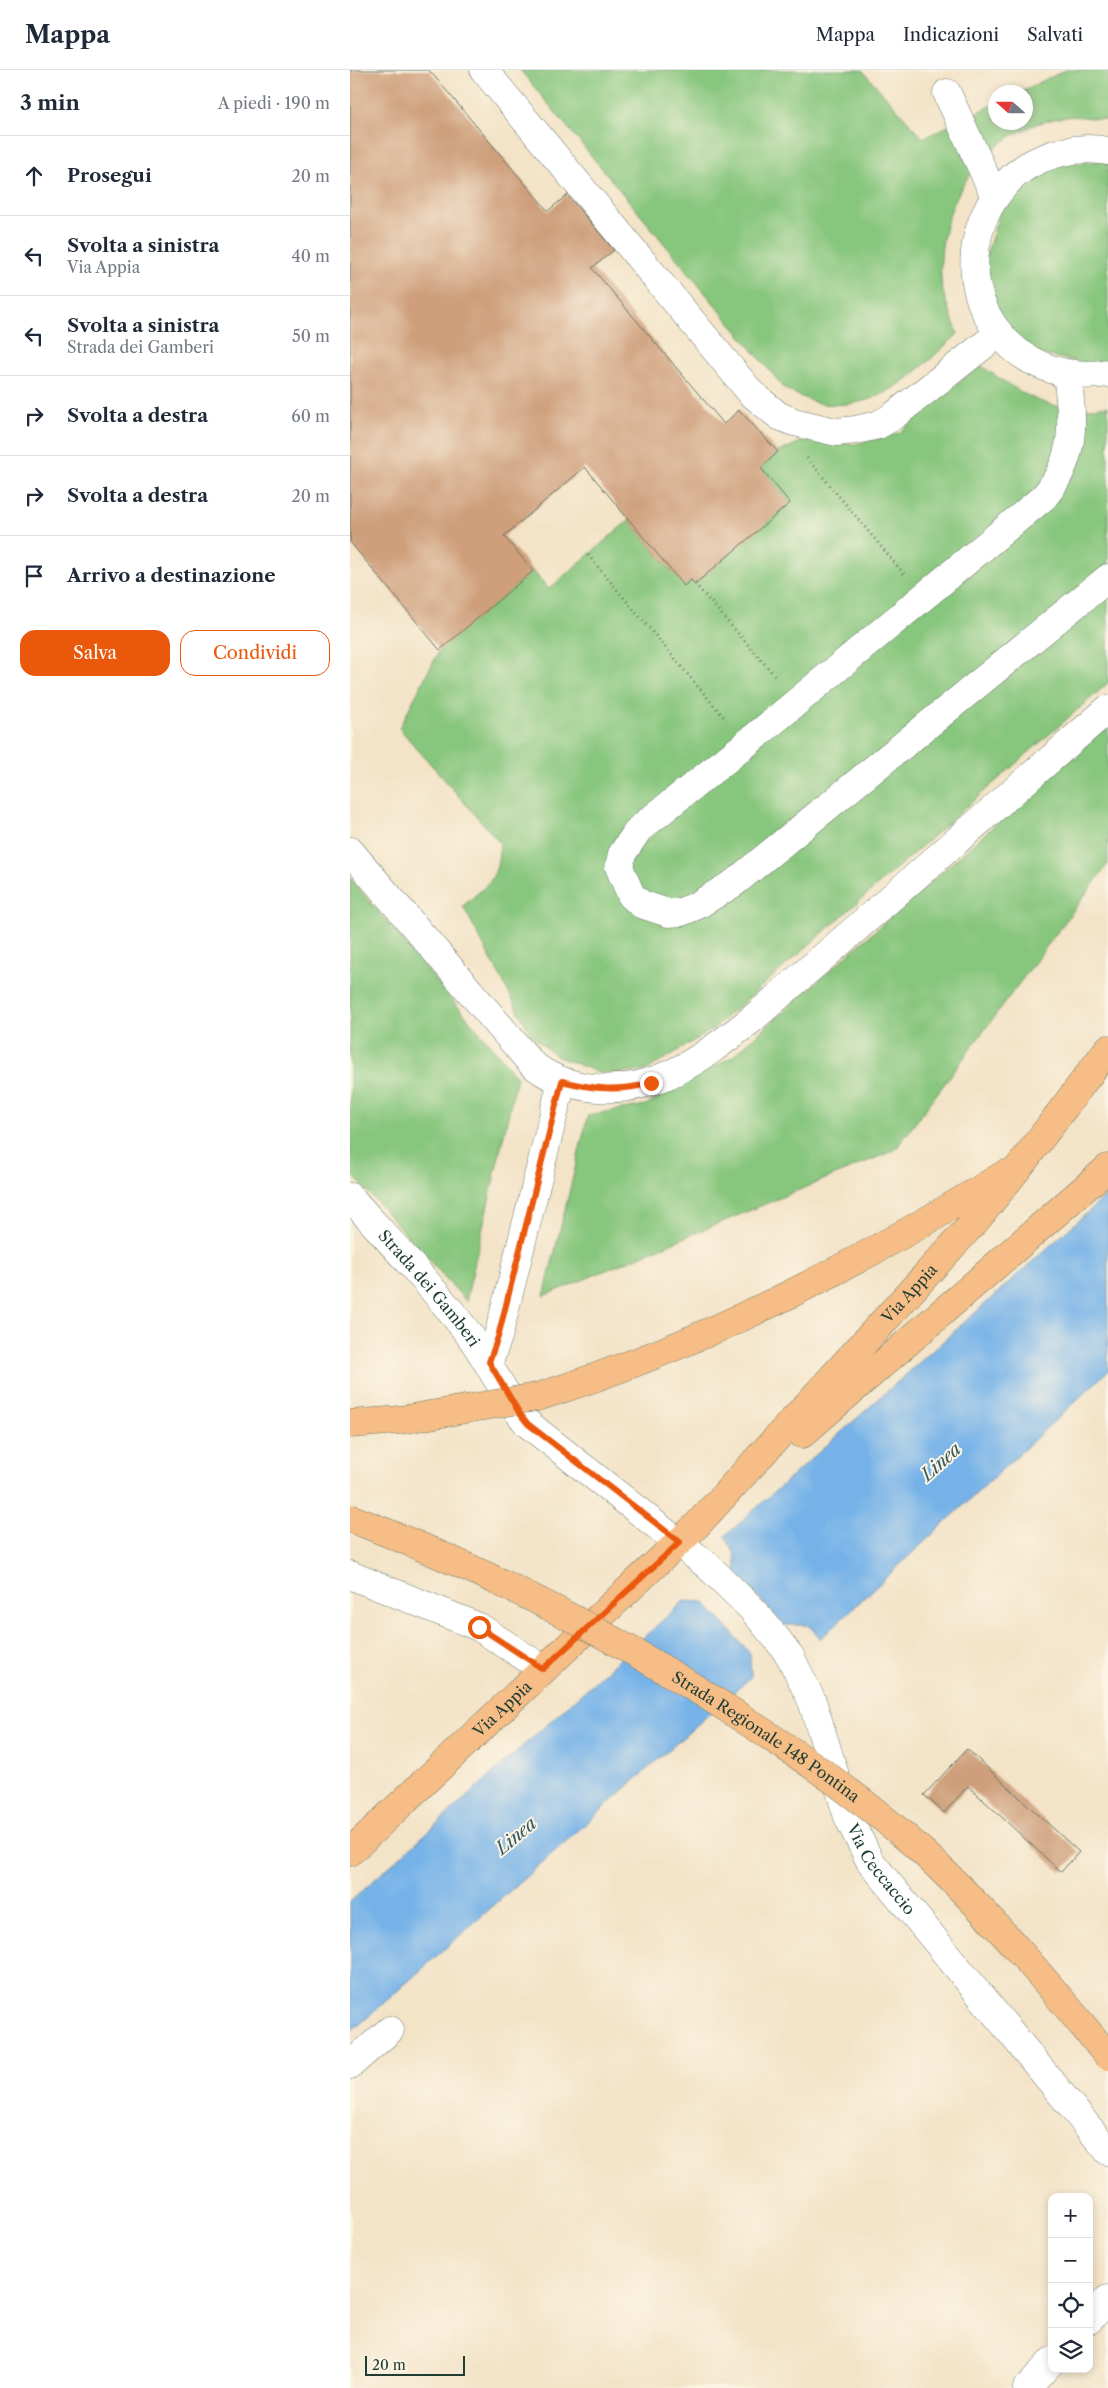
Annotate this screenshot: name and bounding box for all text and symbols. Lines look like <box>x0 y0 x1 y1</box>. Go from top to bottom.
text: Mappa <box>25 20 110 49</box>
text: Mappa <box>816 24 875 46</box>
text: Indicazioni <box>903 24 999 46</box>
text: Salvati <box>1027 24 1083 46</box>
north arrow <box>988 85 1033 130</box>
text: 3 min <box>20 90 80 115</box>
text: A piedi · 190 m <box>218 93 330 113</box>
icon: ahead <box>20 162 48 190</box>
text: Prosegui <box>67 164 152 187</box>
text: 20 m <box>291 166 330 186</box>
text: Svolta a sinistra <box>67 234 220 257</box>
icon: left <box>20 242 48 270</box>
text: 40 m <box>291 246 330 266</box>
text: Via Appia <box>67 257 140 277</box>
text: Svolta a sinistra <box>67 314 220 337</box>
icon: left <box>20 322 48 350</box>
text: 50 m <box>292 326 330 346</box>
text: Strada dei Gamberi <box>67 337 214 357</box>
icon: right <box>20 402 48 430</box>
text: Svolta a destra <box>67 404 208 427</box>
text: 60 m <box>291 406 330 426</box>
icon: right <box>20 482 48 510</box>
text: Svolta a destra <box>67 484 208 507</box>
text: 20 m <box>291 486 330 506</box>
icon: arrive <box>20 562 48 590</box>
text: Arrivo a destinazione <box>67 564 276 587</box>
button: Salva <box>20 630 170 676</box>
button: Condividi <box>180 630 330 676</box>
route end <box>640 1072 663 1095</box>
street label: Strada dei Gamberi <box>374 1226 485 1350</box>
street label: Via Appia <box>876 1259 942 1328</box>
water label: Linea <box>915 1438 966 1487</box>
route start <box>468 1616 491 1639</box>
street label: Strada Regionale 148 Pontina <box>668 1667 864 1807</box>
street label: Via Appia <box>468 1676 536 1742</box>
water label: Linea <box>490 1812 541 1861</box>
street label: Via Ceccaccio <box>842 1819 920 1919</box>
map controls <box>1048 2193 1093 2373</box>
button: + <box>1048 2193 1093 2238</box>
button: − <box>1048 2238 1093 2283</box>
button: locate <box>1048 2283 1093 2328</box>
button: layers <box>1048 2328 1093 2373</box>
scale bar <box>365 2353 465 2376</box>
text: 20 m <box>372 2356 406 2374</box>

